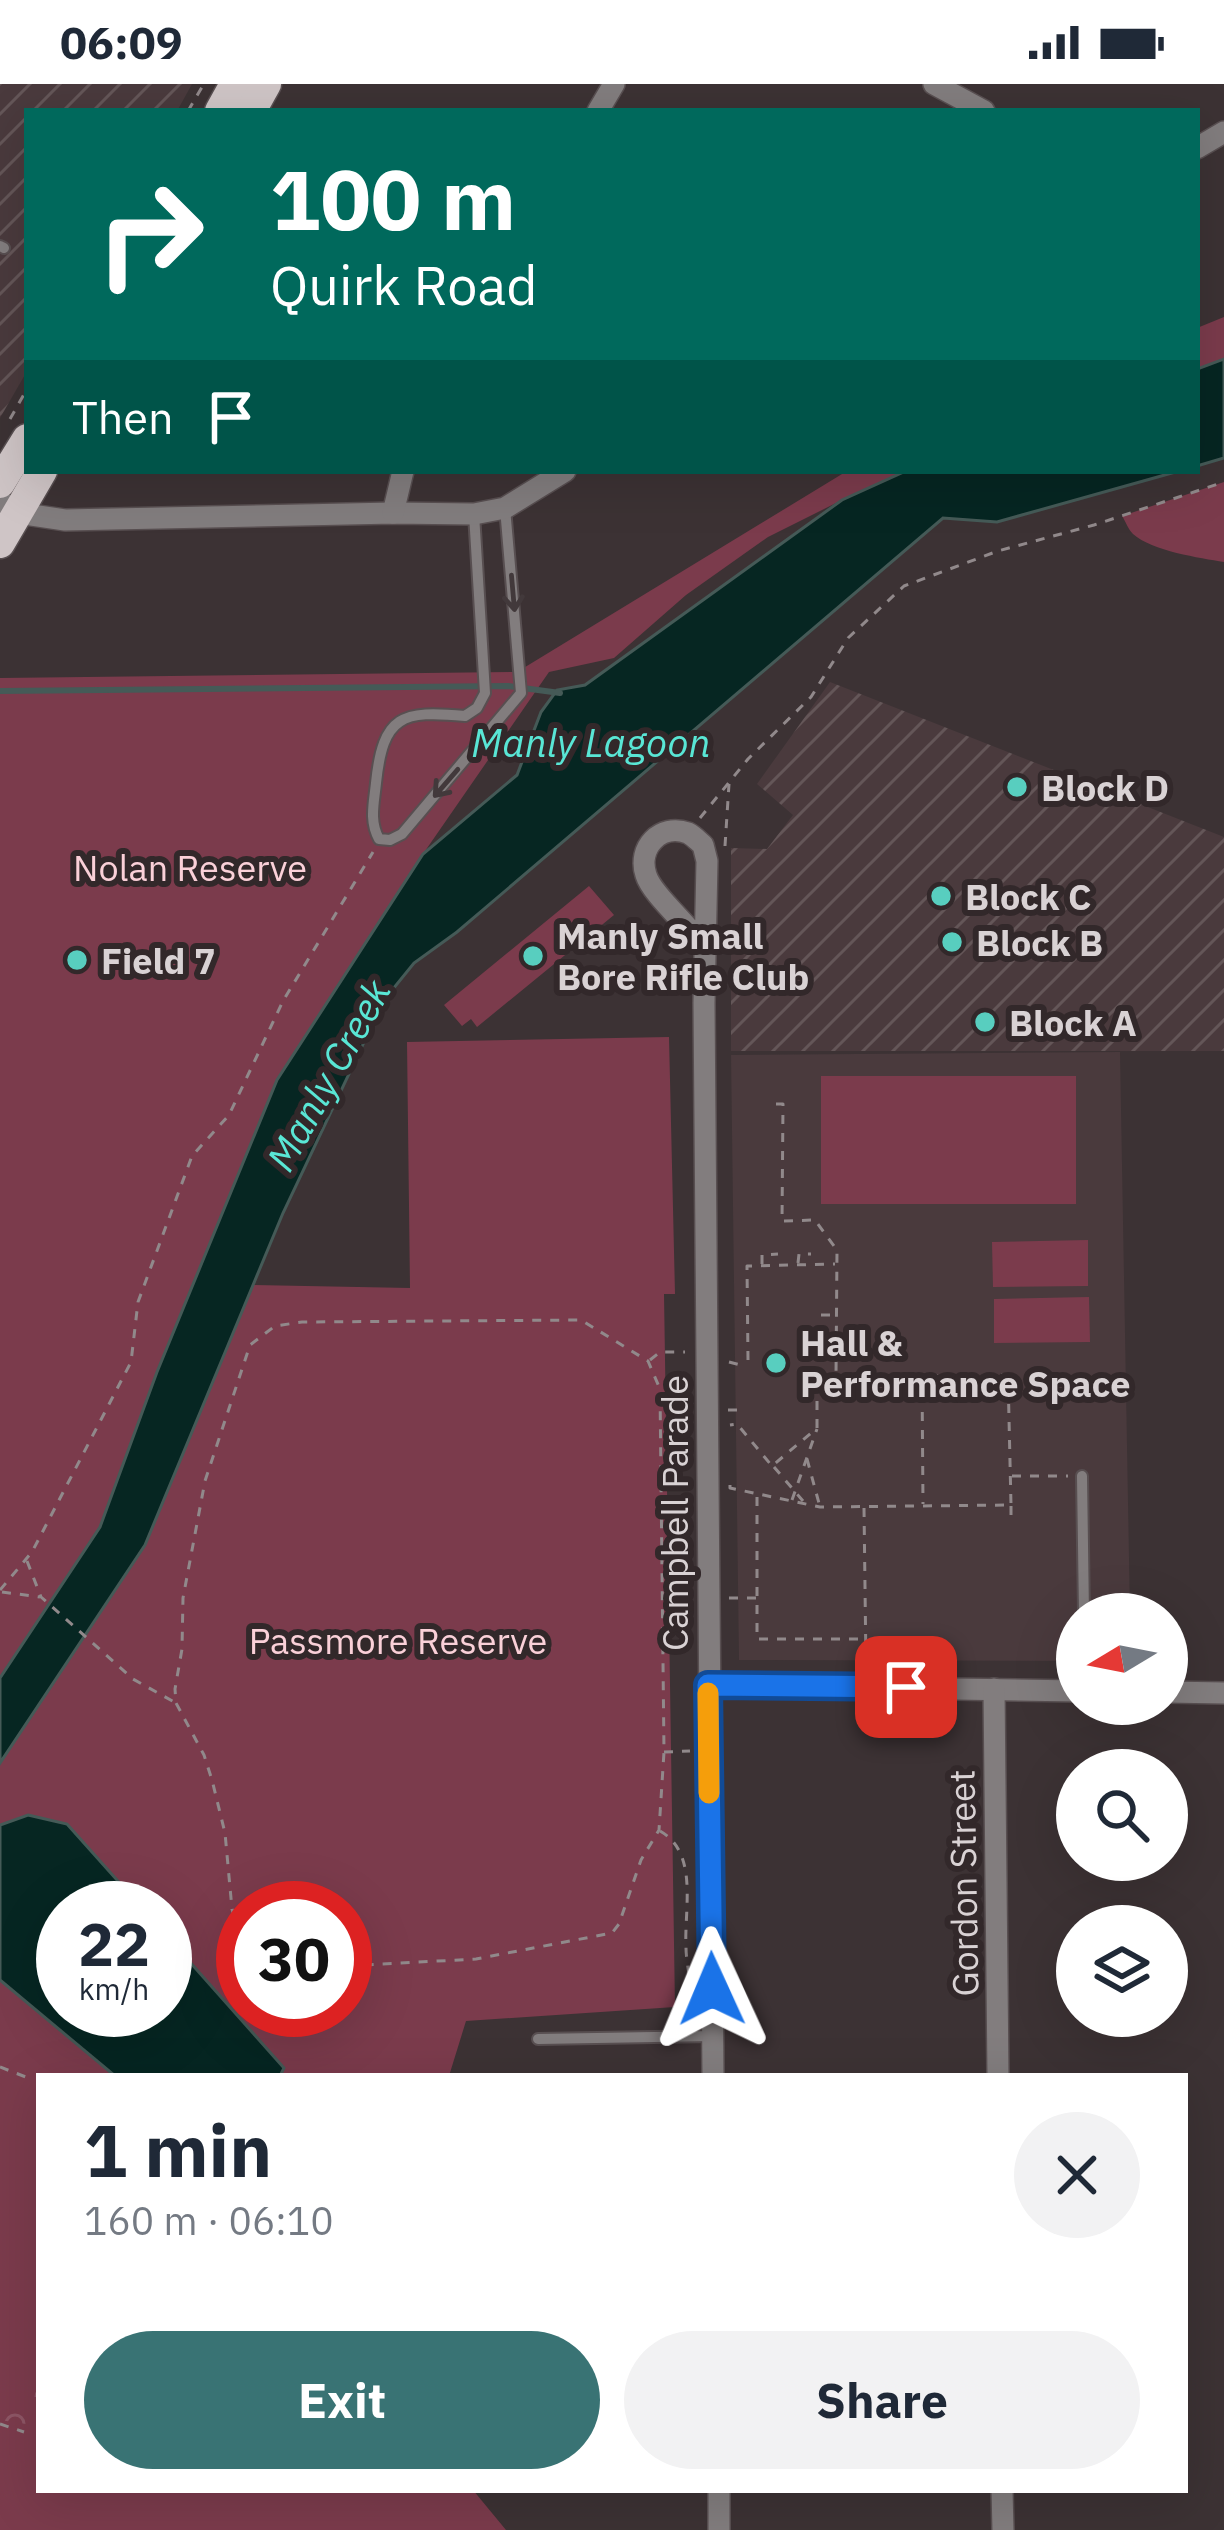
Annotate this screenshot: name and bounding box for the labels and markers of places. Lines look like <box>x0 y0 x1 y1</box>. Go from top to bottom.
place label: Block D <box>1041 764 1169 811</box>
marker: Block D <box>1004 774 1030 800</box>
place label: Block C <box>965 873 1092 920</box>
marker: Block C <box>928 883 954 909</box>
place label: Manly Small Bore Rifle Club <box>557 912 809 1000</box>
place label: Block B <box>976 919 1103 966</box>
marker: Block B <box>939 929 965 955</box>
place label: Field 7 <box>101 937 215 984</box>
marker: Manly Small Bore Rifle Club <box>520 943 546 969</box>
marker: Field 7 <box>64 947 90 973</box>
place label: Block A <box>1009 999 1137 1046</box>
marker: Block A <box>972 1009 998 1035</box>
place label: Hall & Performance Space <box>800 1319 1130 1407</box>
marker: Hall & Performance Space <box>763 1350 789 1376</box>
pin <box>855 1636 957 1738</box>

